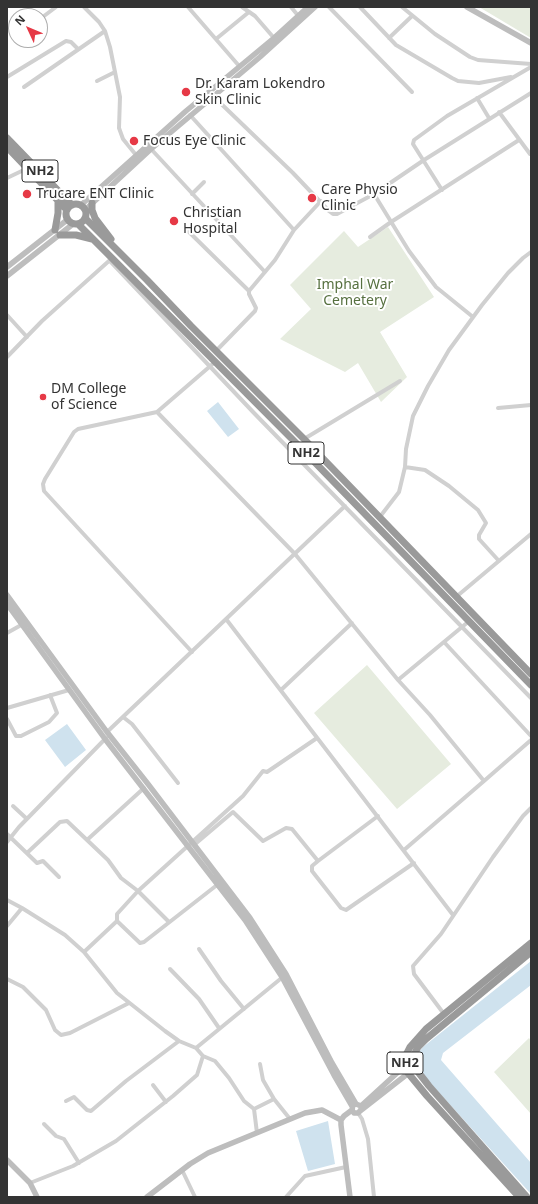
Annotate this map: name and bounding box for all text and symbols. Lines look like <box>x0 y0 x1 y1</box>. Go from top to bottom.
north arrow <box>8 8 48 48</box>
text: N <box>11 12 28 28</box>
place label: Dr. Karam Lokendro Skin Clinic <box>195 76 325 108</box>
marker: Dr. Karam Lokendro Skin Clinic <box>180 86 192 98</box>
place label: Focus Eye Clinic <box>143 133 246 149</box>
marker: Focus Eye Clinic <box>128 135 140 147</box>
road number: NH2 <box>22 160 58 182</box>
place label: Care Physio Clinic <box>321 182 398 214</box>
place label: Trucare ENT Clinic <box>36 186 154 202</box>
marker: Trucare ENT Clinic <box>21 188 33 200</box>
marker: Care Physio Clinic <box>306 192 318 204</box>
place label: Christian Hospital <box>183 205 242 238</box>
marker: Christian Hospital <box>168 215 180 227</box>
park label: Imphal War Cemetery <box>317 277 393 310</box>
place label: DM College of Science <box>51 381 127 414</box>
marker: DM College of Science <box>38 392 48 402</box>
road number: NH2 <box>288 442 324 464</box>
road number: NH2 <box>387 1052 423 1074</box>

